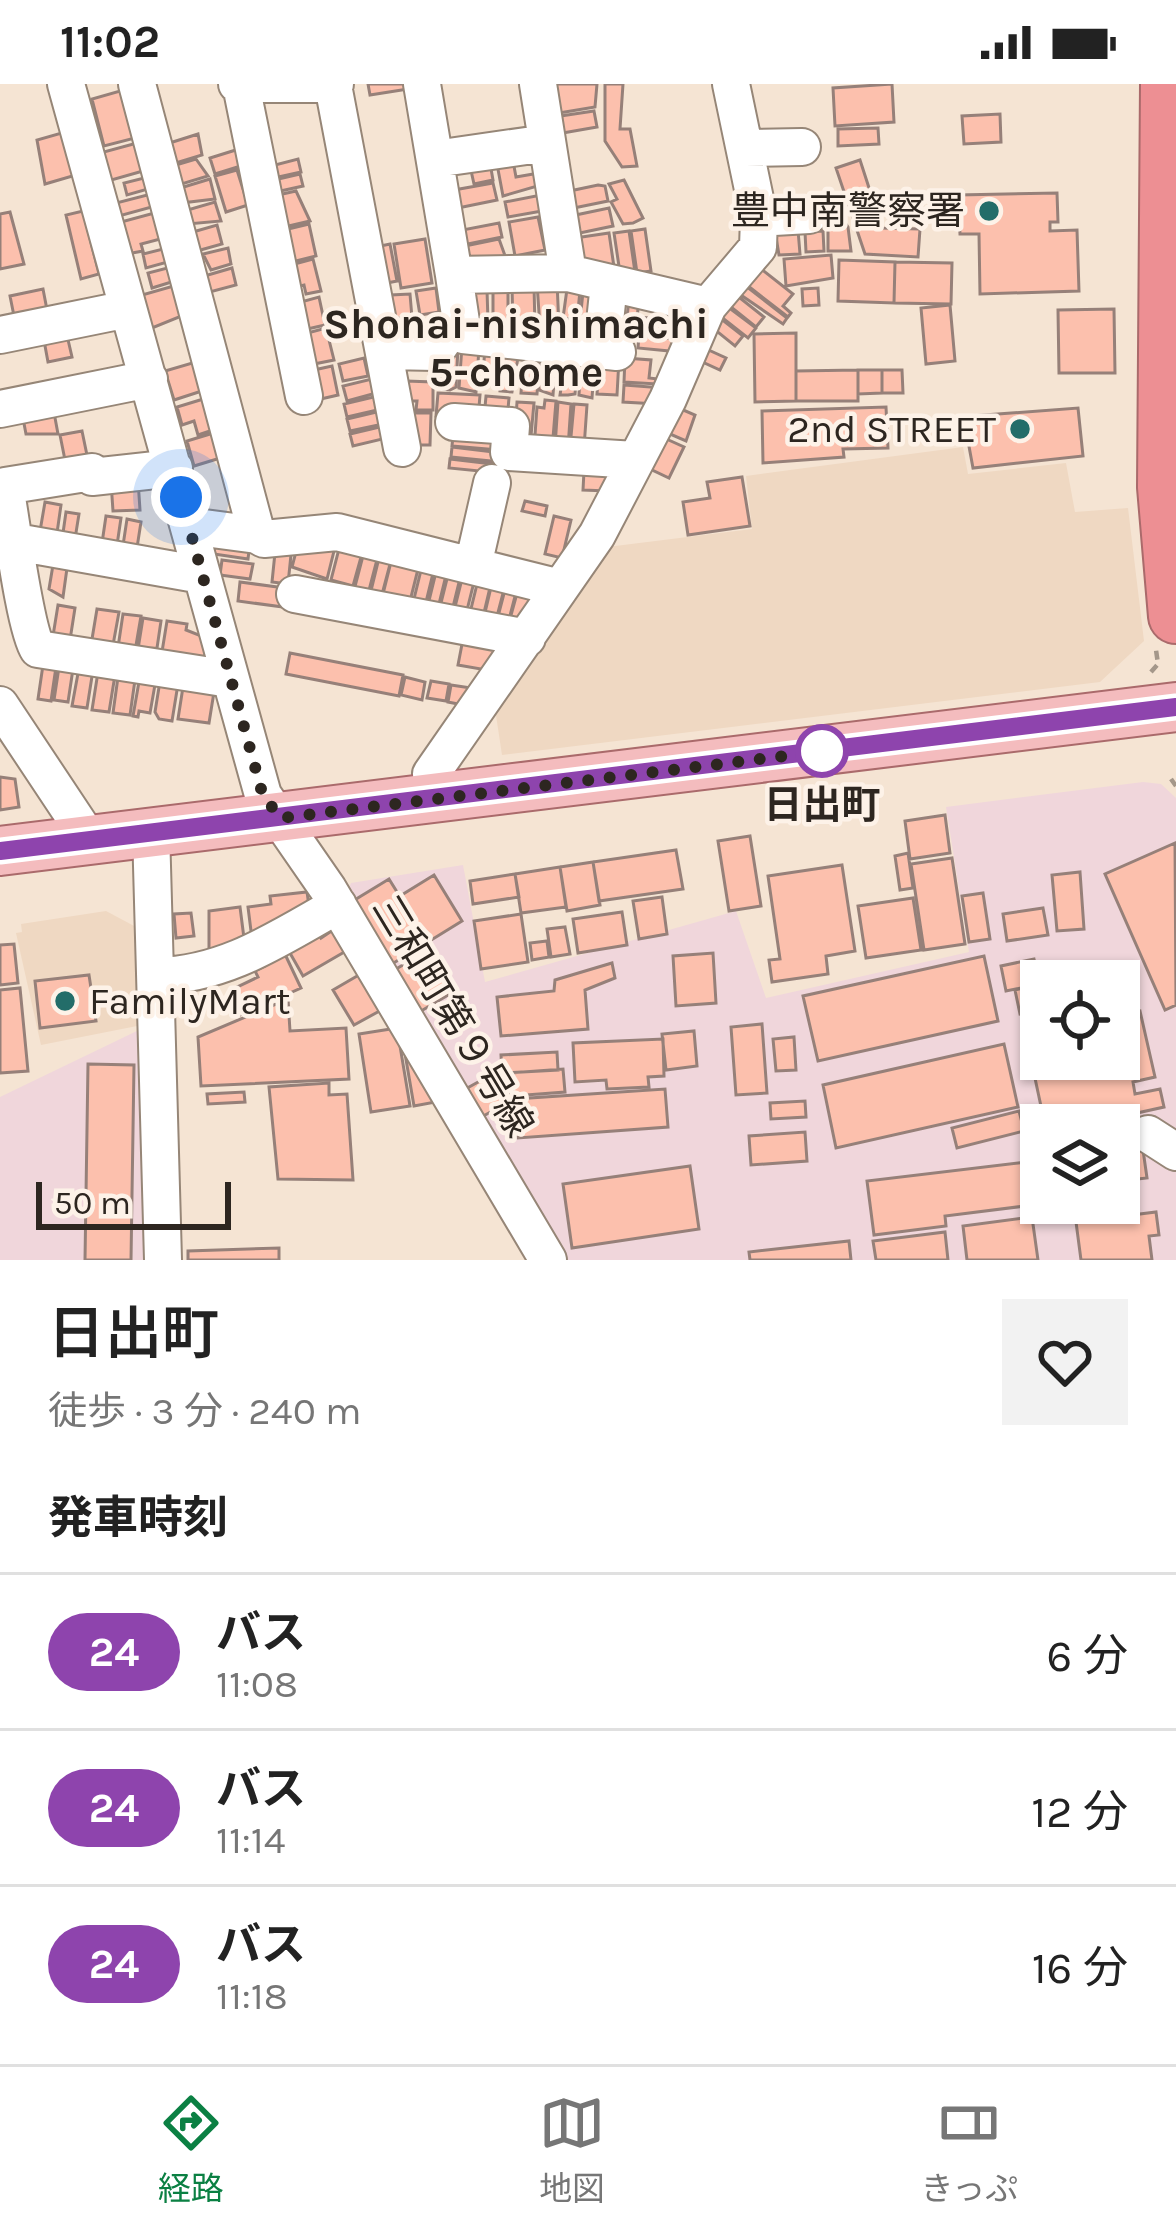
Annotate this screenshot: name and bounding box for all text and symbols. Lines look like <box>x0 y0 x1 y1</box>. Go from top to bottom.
text: 11:02 <box>60 16 160 68</box>
place label: 豊中南警察署 <box>731 188 965 234</box>
marker: 豊中南警察署 <box>976 198 1002 224</box>
district label: Shonai-nishimachi 5-chome <box>323 299 709 397</box>
place label: 2nd STREET <box>787 406 996 452</box>
marker: 2nd STREET <box>1007 416 1033 442</box>
your location <box>151 467 211 527</box>
marker: 日出町 <box>797 726 847 776</box>
place label: 日出町 <box>763 782 881 828</box>
street label: 三和町第９号線 <box>363 887 543 1145</box>
map controls <box>1020 960 1140 1224</box>
button: locate <box>1020 960 1140 1080</box>
place label: FamilyMart <box>89 978 290 1024</box>
marker: FamilyMart <box>52 988 78 1014</box>
button: layers <box>1020 1104 1140 1224</box>
scale bar <box>36 1176 231 1229</box>
text: 50 m <box>54 1184 131 1222</box>
button: heart <box>1002 1299 1128 1425</box>
text: 日出町 <box>48 1301 219 1367</box>
text: 徒歩 · 3 分 · 240 m <box>48 1388 362 1434</box>
text: 発車時刻 <box>48 1492 228 1544</box>
text: バス <box>216 1607 306 1659</box>
text: 24 <box>89 1627 139 1677</box>
text: 6 分 <box>1047 1630 1128 1682</box>
text: 11:08 <box>216 1661 298 1707</box>
text: バス <box>216 1763 306 1815</box>
text: 24 <box>89 1783 139 1833</box>
text: 12 分 <box>1031 1786 1128 1838</box>
text: 11:14 <box>216 1817 285 1863</box>
text: バス <box>216 1919 306 1971</box>
text: 24 <box>89 1939 139 1989</box>
text: 16 分 <box>1032 1942 1128 1994</box>
text: 11:18 <box>216 1973 288 2019</box>
tab: 経路 <box>158 2090 224 2210</box>
tab: 地図 <box>539 2090 605 2210</box>
tab: きっぷ <box>921 2090 1018 2210</box>

